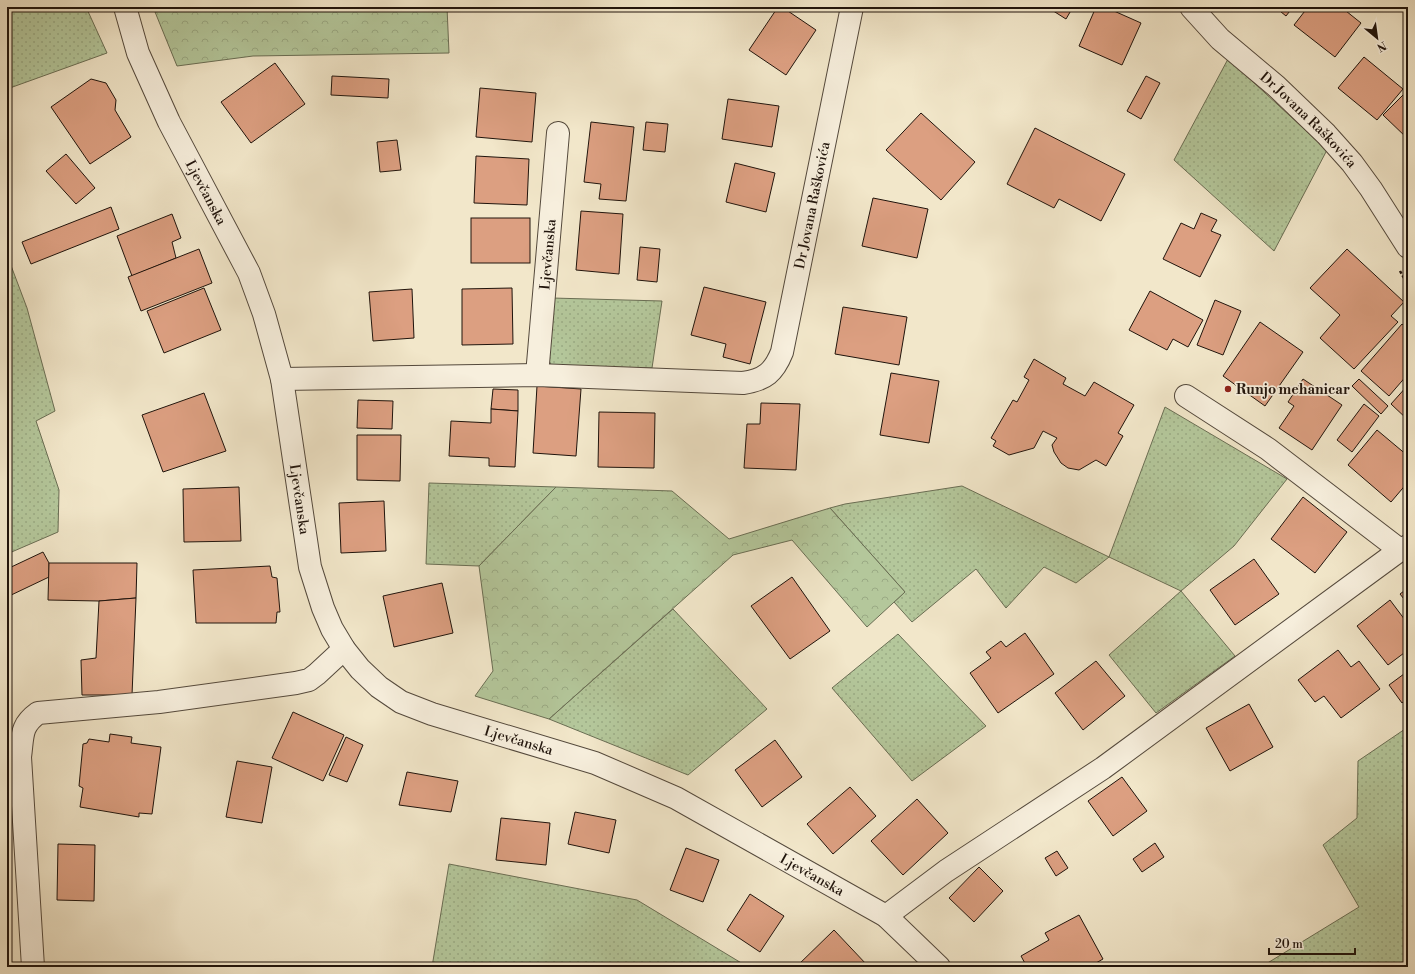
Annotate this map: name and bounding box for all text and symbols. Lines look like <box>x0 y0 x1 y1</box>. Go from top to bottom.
north arrow <box>1357 18 1397 58</box>
text: N <box>1374 38 1389 54</box>
street label: Dr Jovana Raškovića <box>1256 68 1361 173</box>
street label: Dr Jovana Raškovića <box>791 139 835 271</box>
street label: Ljevčanska <box>181 157 230 229</box>
street label: Ljevčanska <box>536 217 561 291</box>
place label: Runjo mehanicar <box>1236 381 1350 399</box>
marker: Runjo mehanicar <box>1223 384 1233 394</box>
street label: Ljevčanska <box>285 463 313 537</box>
street label: Ljevčanska <box>482 722 556 760</box>
street label: Ljevčanska <box>776 850 848 901</box>
scale bar <box>1269 930 1355 956</box>
text: 20 m <box>1275 937 1303 952</box>

